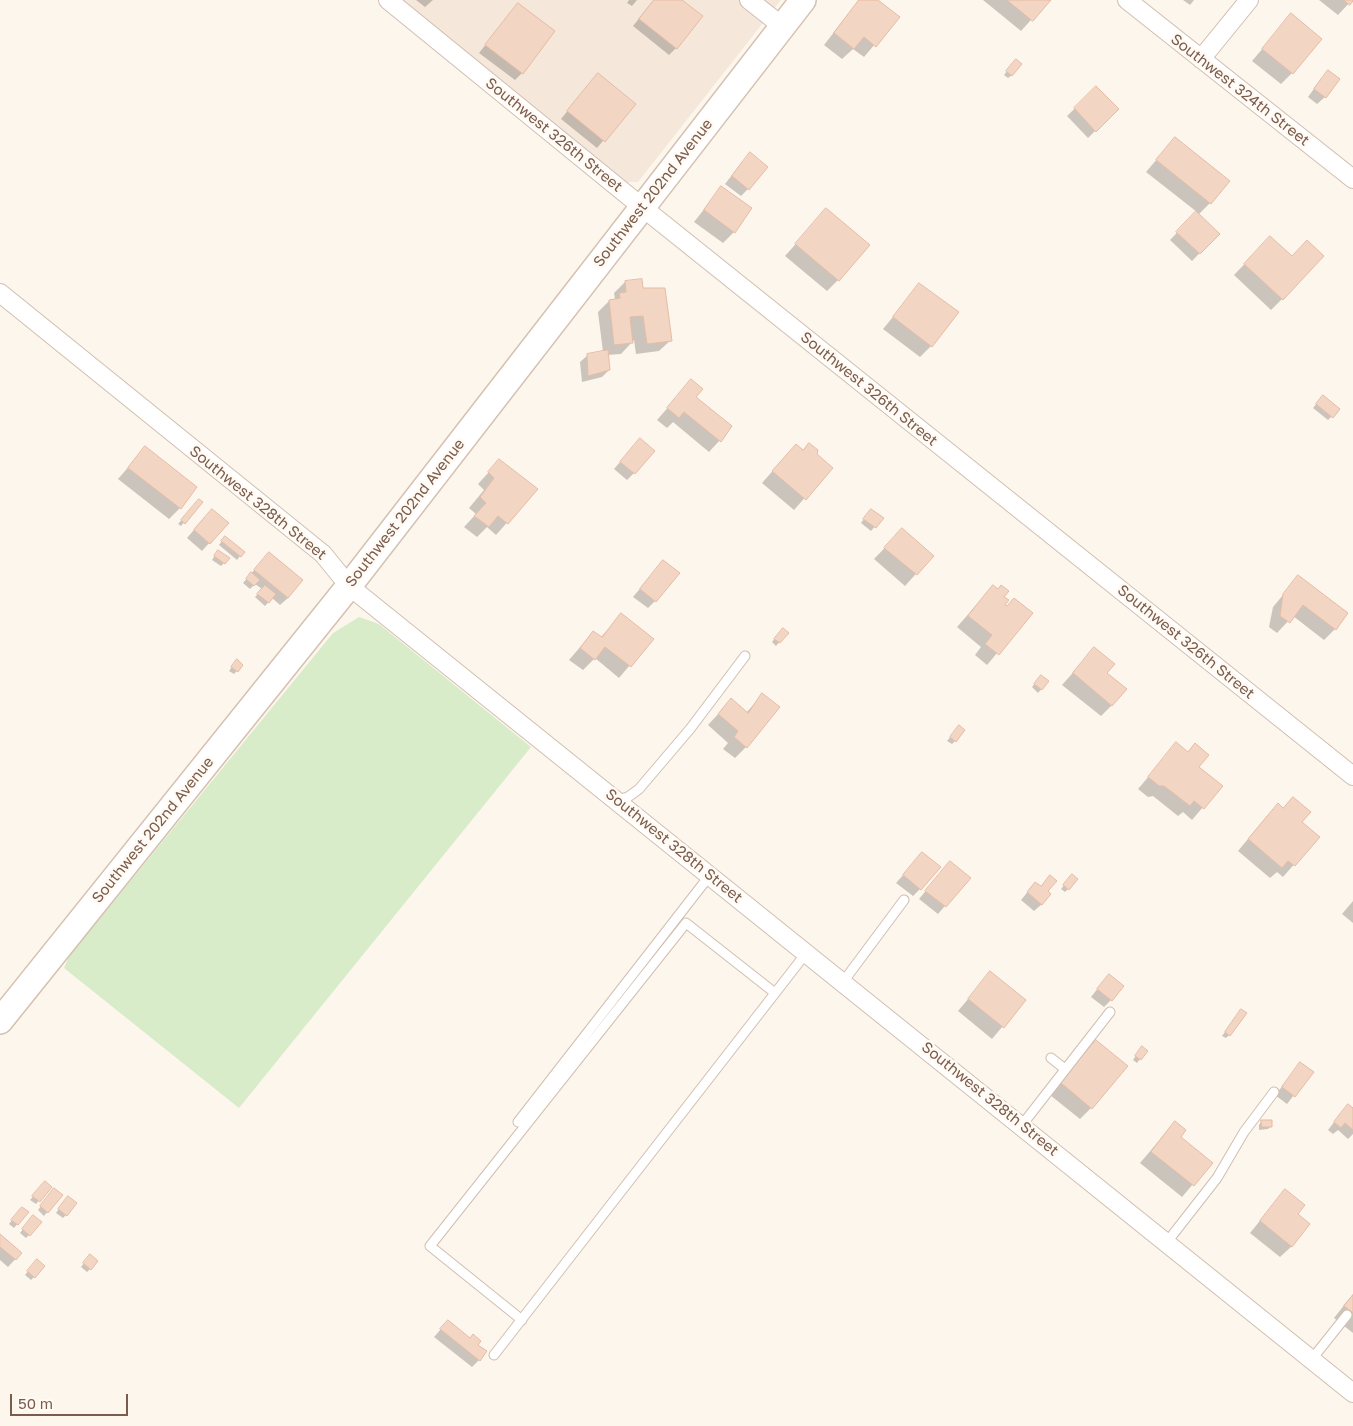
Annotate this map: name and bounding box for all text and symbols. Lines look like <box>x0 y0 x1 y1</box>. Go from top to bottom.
street label: Southwest 324th Street <box>1167 30 1313 150</box>
street label: Southwest 326th Street <box>482 74 626 196</box>
street label: Southwest 202nd Avenue <box>590 115 716 271</box>
street label: Southwest 326th Street <box>797 328 941 450</box>
street label: Southwest 202nd Avenue <box>342 435 468 591</box>
street label: Southwest 328th Street <box>186 442 330 564</box>
street label: Southwest 326th Street <box>1114 581 1258 703</box>
street label: Southwest 202nd Avenue <box>88 753 218 907</box>
street label: Southwest 328th Street <box>602 785 746 907</box>
street label: Southwest 328th Street <box>918 1038 1062 1160</box>
scale bar <box>12 1384 130 1416</box>
text: 50 m <box>18 1394 53 1412</box>

